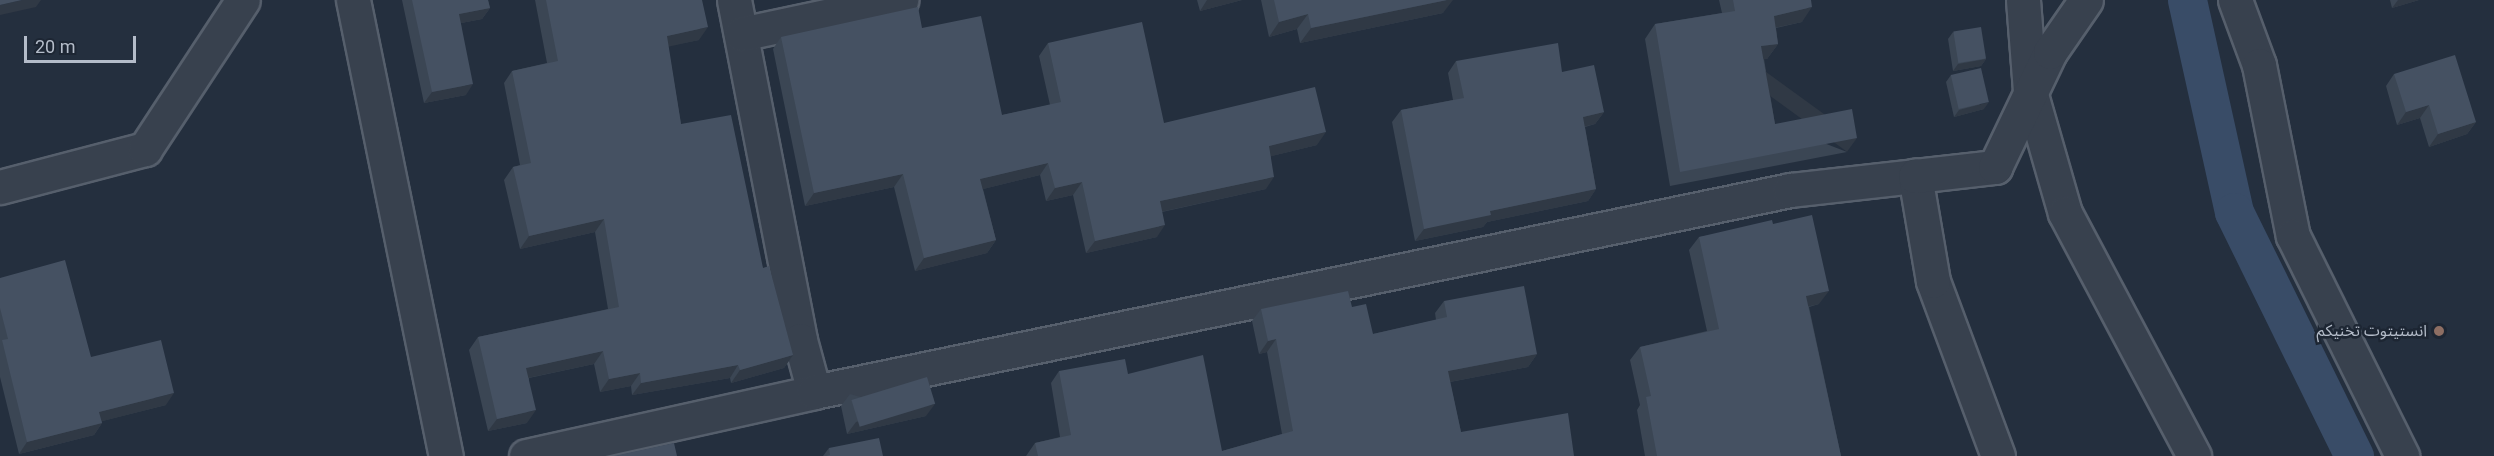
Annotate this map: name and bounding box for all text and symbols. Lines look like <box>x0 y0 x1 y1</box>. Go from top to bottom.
scale bar <box>27 24 140 62</box>
text: 20 m <box>35 36 75 57</box>
place label: انستیتوت تخنیکم <box>2316 321 2427 341</box>
marker: انستیتوت تخنیکم <box>2432 324 2446 338</box>

